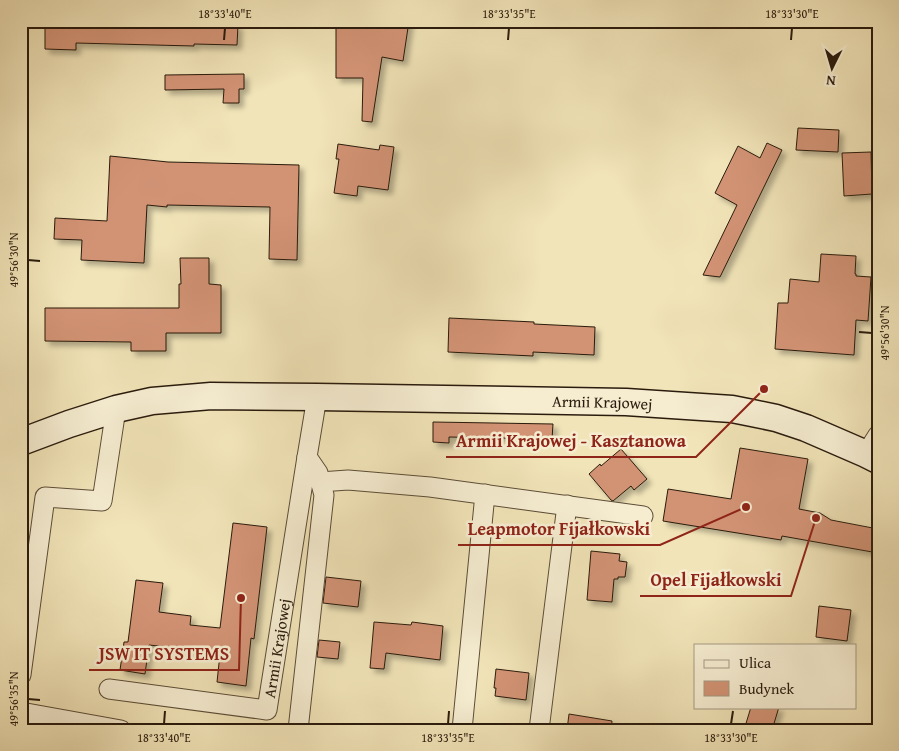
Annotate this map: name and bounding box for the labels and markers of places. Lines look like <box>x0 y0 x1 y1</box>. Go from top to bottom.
callout: Armii Krajowej - Kasztanowa <box>446 424 696 457</box>
callout: Leapmotor Fijałkowski <box>458 512 660 545</box>
callout: Opel Fijałkowski <box>640 563 791 596</box>
callout: JSW IT SYSTEMS <box>89 637 239 670</box>

